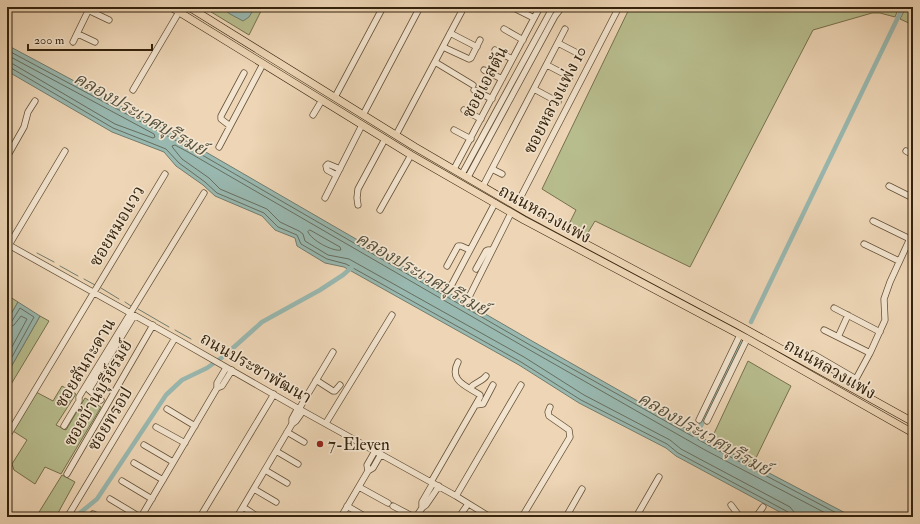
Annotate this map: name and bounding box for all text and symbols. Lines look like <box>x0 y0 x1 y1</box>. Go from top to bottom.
scale bar <box>28 26 152 52</box>
text: 200 m <box>34 33 65 48</box>
street label: ซอยเอสตัน <box>457 42 513 122</box>
street label: ซอยหลวงแพ่ง 10 <box>519 42 591 158</box>
water label: คลองประเวศบุรีรมย์ <box>70 67 214 163</box>
street label: ถนนหลวงแพ่ง <box>495 180 595 248</box>
street label: ซอยหมอแวว <box>85 182 149 270</box>
water label: คลองประเวศบุรีรมย์ <box>352 227 496 323</box>
street label: ซอยสันกะดาน <box>50 314 120 412</box>
street label: ถนนประชาพัฒนา <box>197 328 315 408</box>
street label: ถนนหลวงแพ่ง <box>780 334 880 404</box>
street label: ซอยบ้านบุรีย์รมย์ <box>58 335 138 450</box>
street label: ซอยทรอป <box>83 383 137 455</box>
water label: คลองประเวศบุรีรมย์ <box>634 387 778 483</box>
place label: 7-Eleven <box>328 434 390 455</box>
marker: 7-Eleven <box>315 439 325 449</box>

